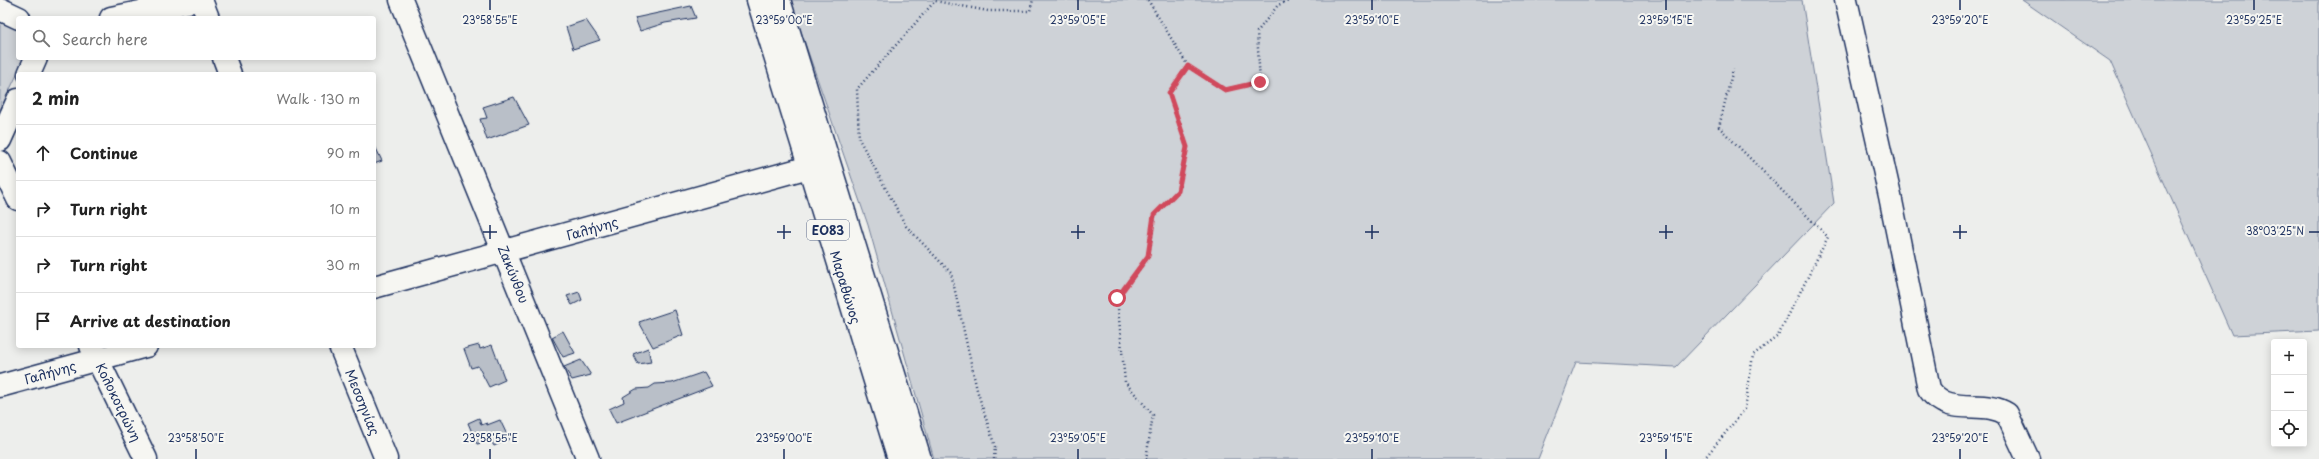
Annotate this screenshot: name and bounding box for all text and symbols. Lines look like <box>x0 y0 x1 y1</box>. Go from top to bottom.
text: 23°58'55"E <box>462 12 518 27</box>
text: 23°59'00"E <box>755 12 813 27</box>
text: 23°59'05"E <box>1050 12 1106 27</box>
text: 23°59'10"E <box>1345 12 1399 27</box>
text: 23°59'15"E <box>1639 12 1693 27</box>
text: 23°59'20"E <box>1931 12 1989 27</box>
text: 23°59'25"E <box>2226 12 2282 27</box>
search box <box>16 16 376 60</box>
icon: search <box>30 27 52 49</box>
text: Search here <box>62 27 148 50</box>
route end <box>1251 73 1269 91</box>
text: 2 min <box>32 85 79 111</box>
text: Walk · 130 m <box>277 89 360 108</box>
text: Continue <box>70 141 138 164</box>
icon: ahead <box>32 142 54 164</box>
text: 90 m <box>327 143 360 162</box>
text: Turn right <box>70 197 147 220</box>
icon: right <box>32 198 54 220</box>
text: 10 m <box>330 199 360 218</box>
street label: Γαλήνης <box>564 211 620 244</box>
road number: ΕΟ83 <box>807 220 849 240</box>
text: 38°03'25"N <box>2246 223 2304 238</box>
street label: Ζακύνθου <box>494 242 534 306</box>
street label: Μαραθώνος <box>826 248 866 326</box>
text: Turn right <box>70 253 147 276</box>
icon: right <box>32 254 54 276</box>
text: 30 m <box>326 255 360 274</box>
route start <box>1108 289 1126 307</box>
text: Arrive at destination <box>70 309 231 332</box>
icon: arrive <box>32 310 54 332</box>
map controls <box>2271 339 2307 447</box>
button: + <box>2271 339 2307 375</box>
street label: Γαλήνης <box>22 355 78 388</box>
street label: Κολοκοτρώνη <box>92 359 146 445</box>
street label: Μεσσηνίας <box>341 366 385 438</box>
button: − <box>2271 375 2307 411</box>
button: locate <box>2271 411 2307 447</box>
text: 23°58'50"E <box>168 430 224 445</box>
text: 23°58'55"E <box>462 430 518 445</box>
text: 23°59'00"E <box>755 430 813 445</box>
text: 23°59'05"E <box>1050 430 1106 445</box>
text: 23°59'10"E <box>1345 430 1399 445</box>
text: 23°59'15"E <box>1639 430 1693 445</box>
text: 23°59'20"E <box>1931 430 1989 445</box>

